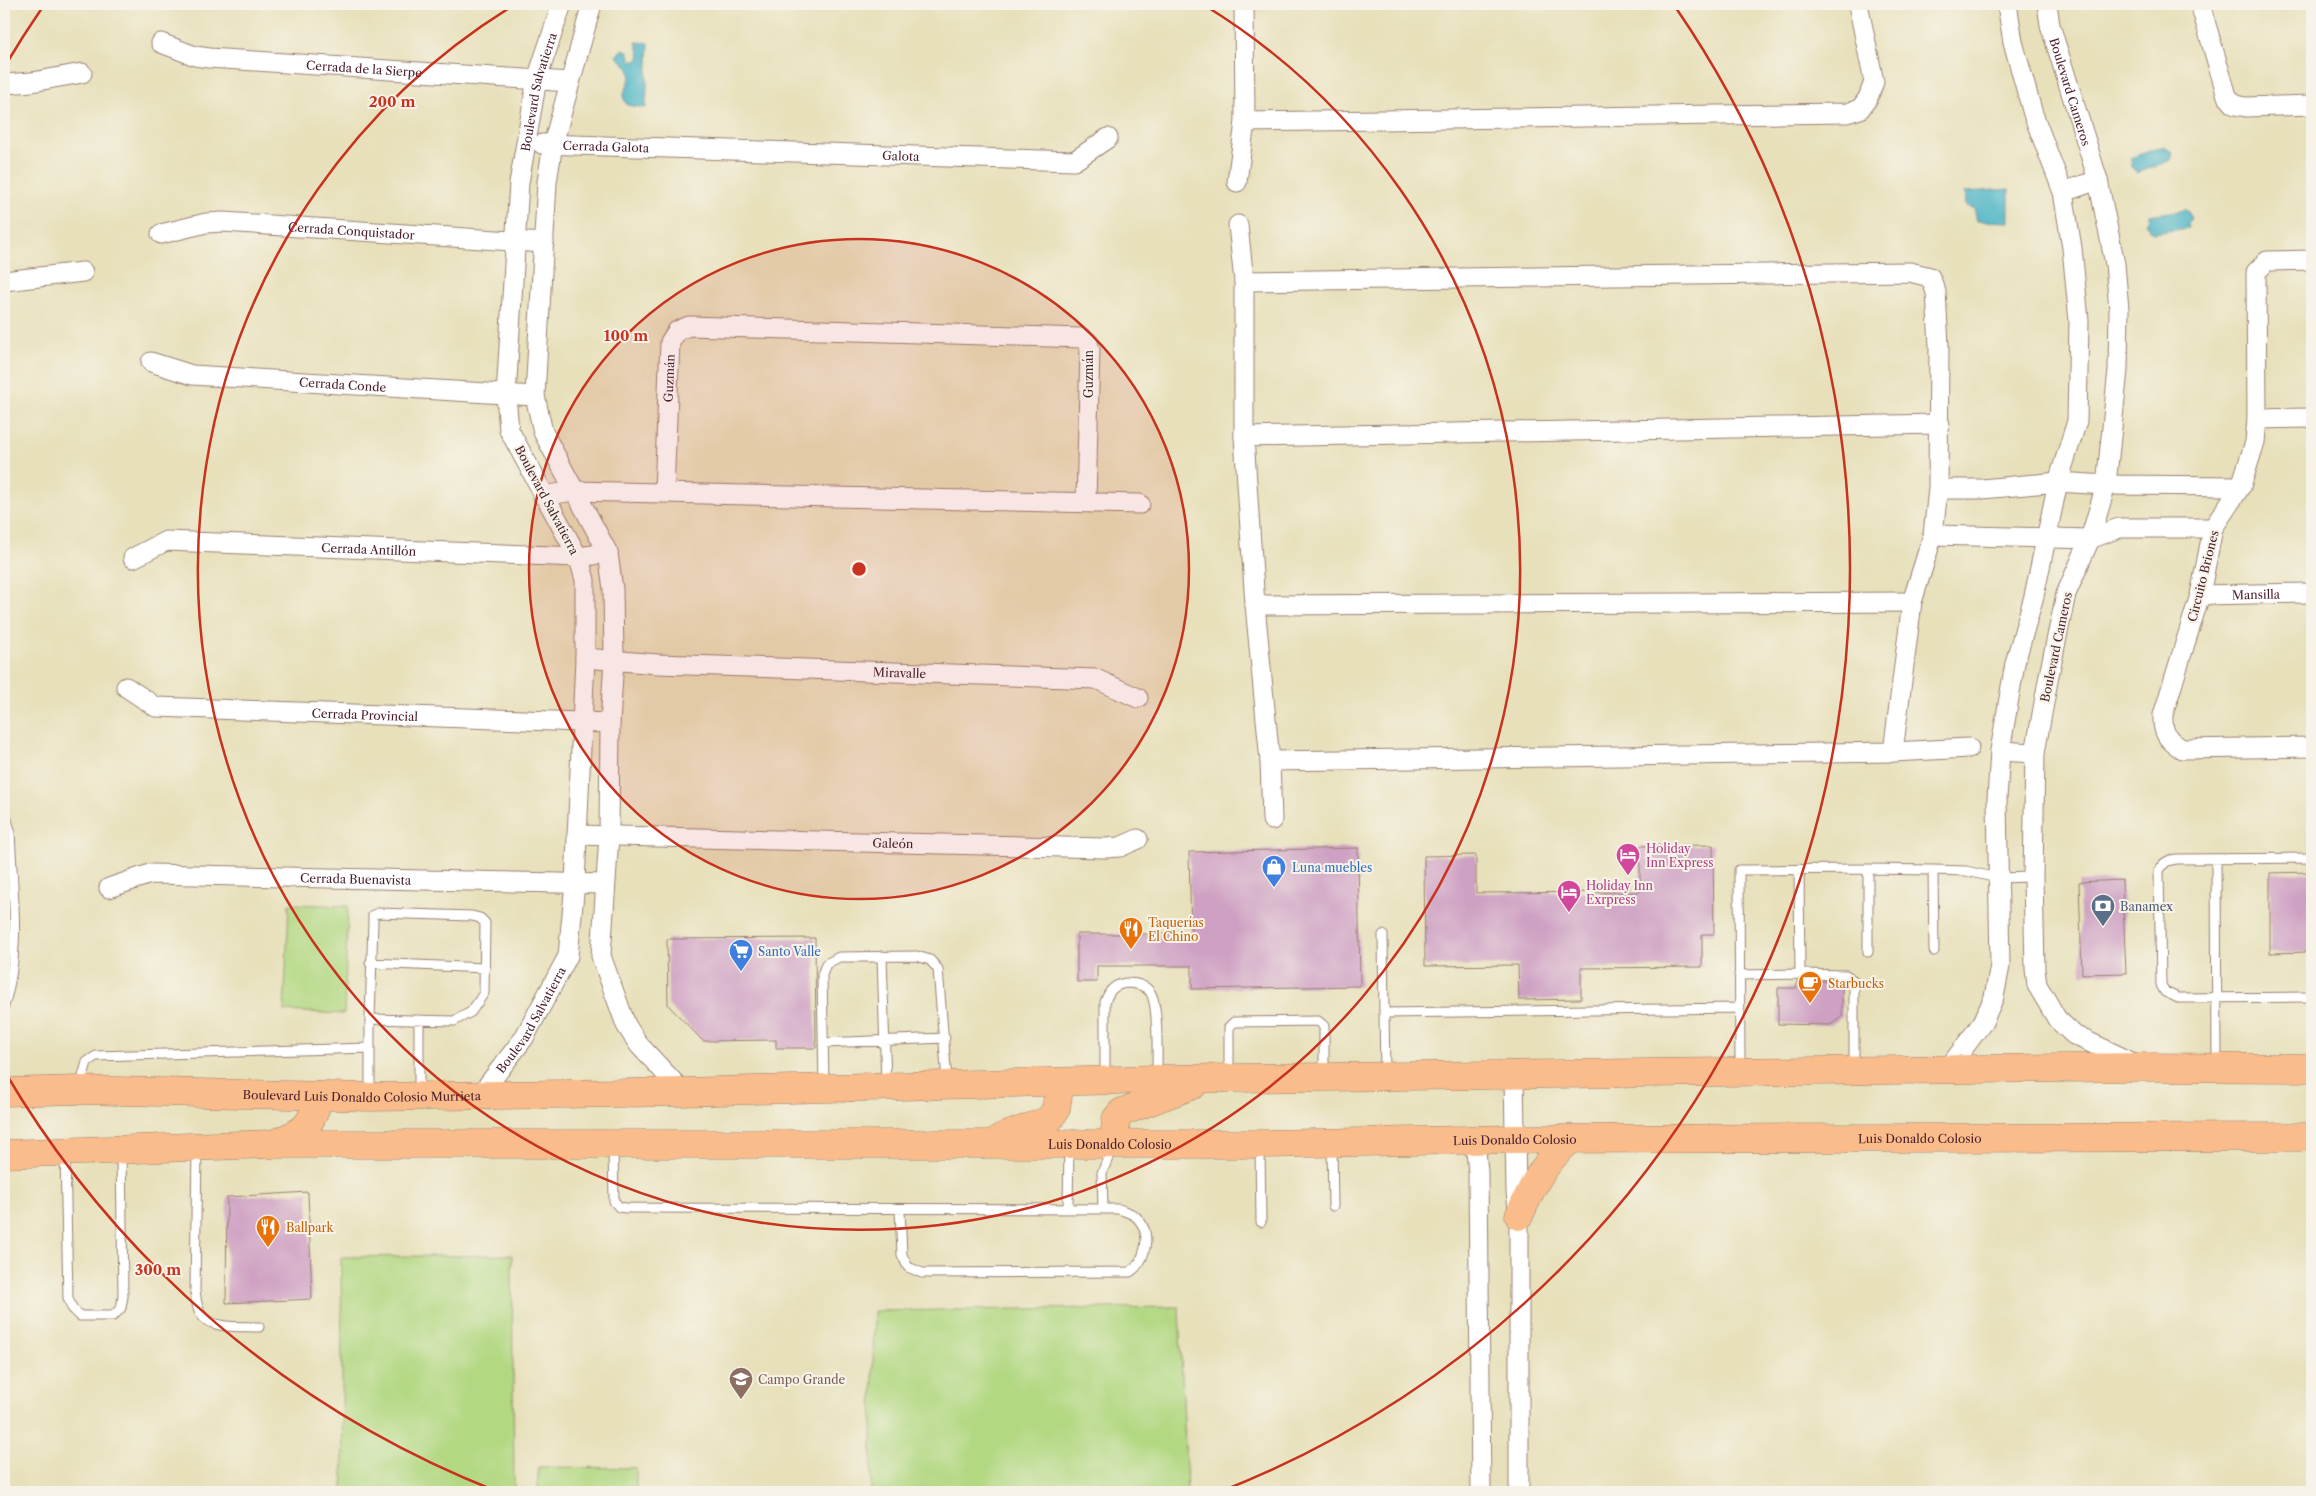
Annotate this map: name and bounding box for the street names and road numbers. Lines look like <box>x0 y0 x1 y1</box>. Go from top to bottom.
street label: Boulevard Salvatierra <box>517 30 560 152</box>
street label: Boulevard Cameros <box>2047 36 2094 147</box>
street label: Cerrada de la Sierpe <box>306 57 423 80</box>
street label: Cerrada Galota <box>562 137 650 155</box>
street label: Galota <box>882 147 920 164</box>
street label: Cerrada Conquistador <box>287 219 415 242</box>
street label: Guzmán <box>1081 349 1096 398</box>
street label: Guzmán <box>660 353 677 403</box>
street label: Cerrada Conde <box>299 374 387 394</box>
street label: Boulevard Salvatierra <box>512 443 582 558</box>
street label: Circuito Briones <box>2184 529 2222 623</box>
street label: Cerrada Antillón <box>321 540 417 558</box>
street label: Mansilla <box>2232 586 2281 602</box>
street label: Boulevard Cameros <box>2037 591 2075 703</box>
street label: Miravalle <box>873 664 927 681</box>
street label: Cerrada Provincial <box>311 705 419 724</box>
street label: Galeón <box>872 835 914 851</box>
street label: Cerrada Buenavista <box>300 870 412 887</box>
street label: Boulevard Salvatierra <box>493 964 569 1076</box>
street label: Boulevard Luis Donaldo Colosio Murrieta <box>243 1086 482 1105</box>
street label: Luis Donaldo Colosio <box>1858 1130 1982 1146</box>
street label: Luis Donaldo Colosio <box>1453 1131 1577 1148</box>
street label: Luis Donaldo Colosio <box>1048 1137 1172 1152</box>

